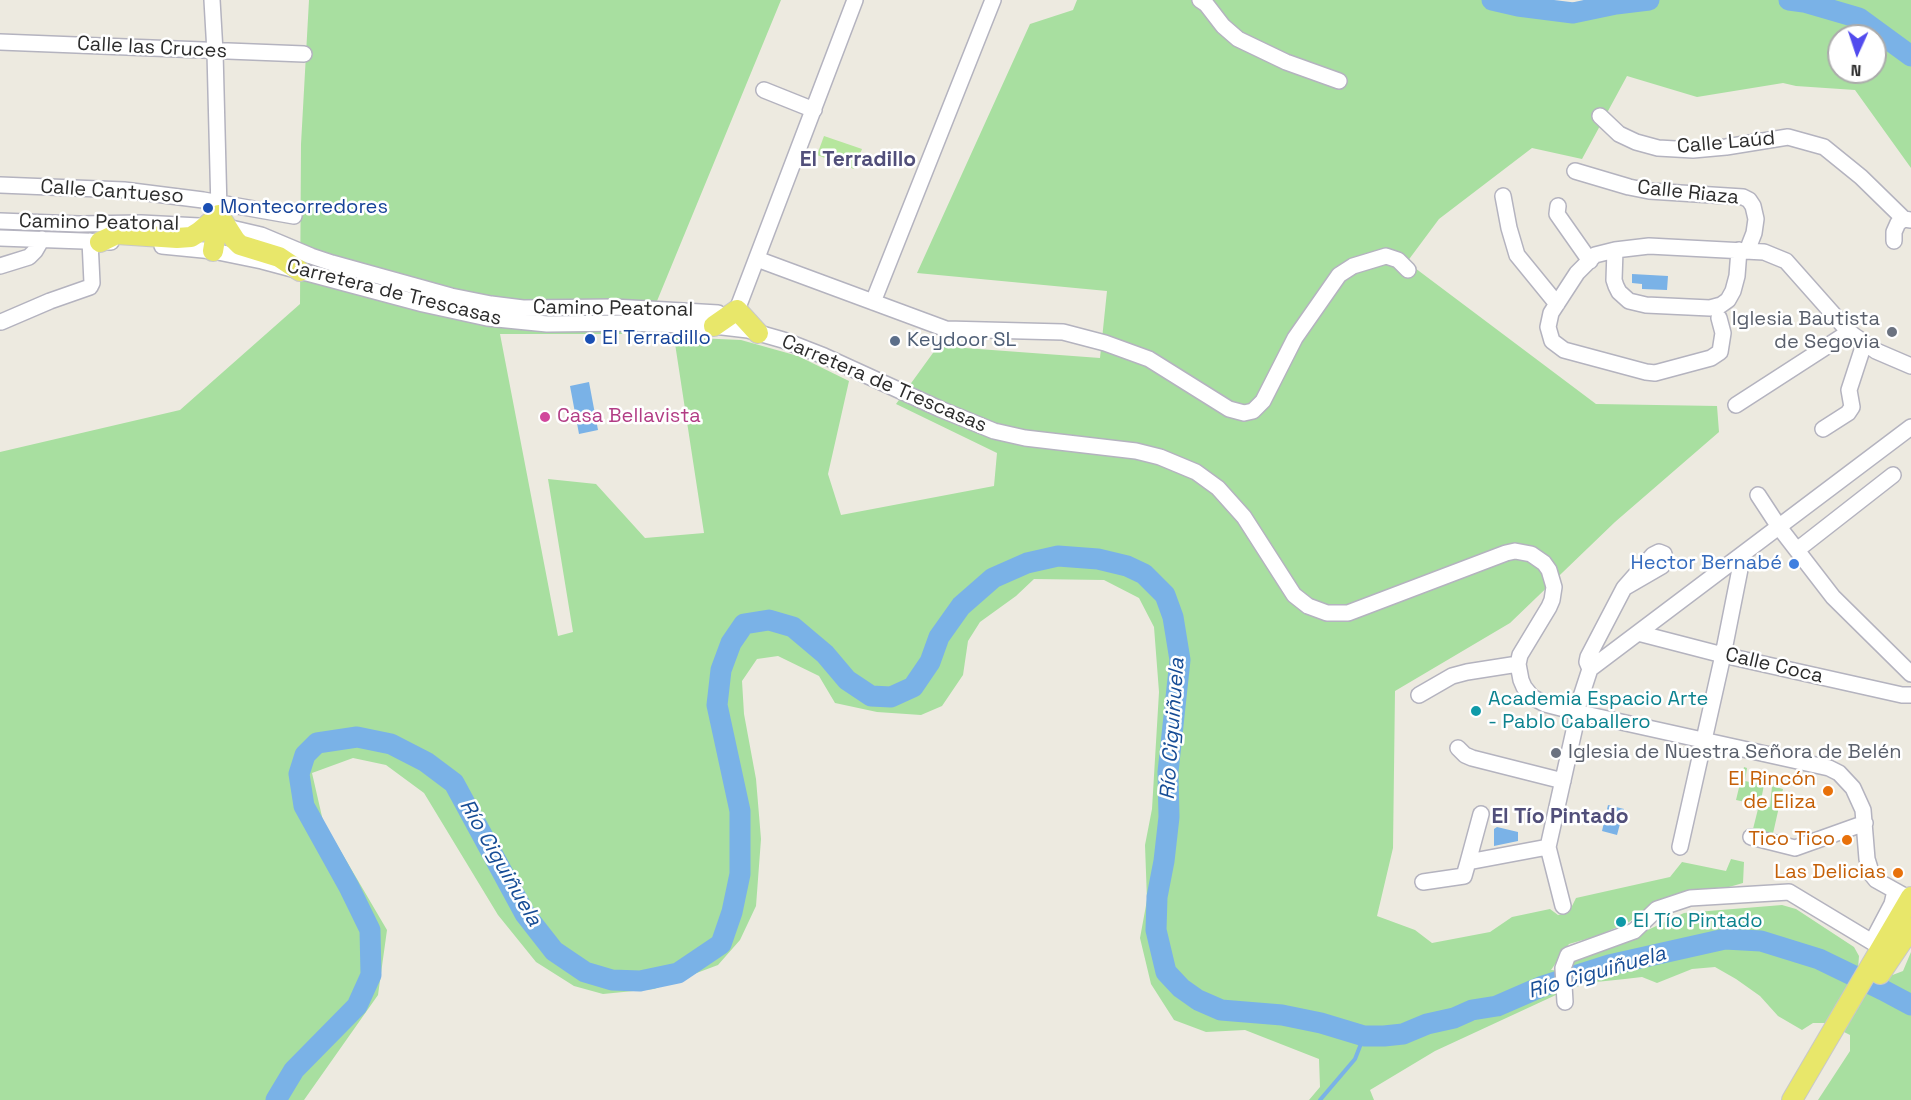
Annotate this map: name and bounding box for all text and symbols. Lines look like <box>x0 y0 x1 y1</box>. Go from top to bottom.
north arrow <box>1827 24 1887 84</box>
street label: Calle las Cruces <box>76 32 228 64</box>
text: N <box>1850 60 1862 81</box>
street label: Calle Laúd <box>1676 127 1776 159</box>
district label: El Terradillo <box>800 147 916 173</box>
street label: Calle Cantueso <box>40 175 184 209</box>
street label: Calle Riaza <box>1636 176 1740 210</box>
place label: Montecorredores <box>220 196 388 220</box>
marker: Montecorredores <box>201 201 215 215</box>
street label: Camino Peatonal <box>19 210 179 236</box>
street label: Carretera de Trescasas <box>284 255 504 331</box>
street label: Camino Peatonal <box>533 296 693 322</box>
place label: Iglesia Bautista de Segovia <box>1732 308 1880 355</box>
marker: Iglesia Bautista de Segovia <box>1885 325 1899 339</box>
place label: El Terradillo <box>602 327 711 351</box>
place label: Keydoor SL <box>907 329 1016 353</box>
street label: Carretera de Trescasas <box>778 330 990 438</box>
marker: El Terradillo <box>583 332 597 346</box>
marker: Keydoor SL <box>888 334 902 348</box>
place label: Casa Bellavista <box>557 405 701 429</box>
marker: Casa Bellavista <box>538 410 552 424</box>
place label: Hector Bernabé <box>1631 552 1782 576</box>
marker: Hector Bernabé <box>1787 557 1801 571</box>
street label: Calle Coca <box>1723 643 1825 689</box>
water label: Río Ciguiñuela <box>1155 657 1191 801</box>
place label: Academia Espacio Arte - Pablo Caballero <box>1488 688 1708 735</box>
marker: Academia Espacio Arte - Pablo Caballero <box>1469 704 1483 718</box>
place label: Iglesia de Nuestra Señora de Belén <box>1568 741 1902 765</box>
marker: Iglesia de Nuestra Señora de Belén <box>1549 746 1563 760</box>
place label: El Rincón de Eliza <box>1728 768 1816 815</box>
marker: El Rincón de Eliza <box>1821 784 1835 798</box>
water label: Río Ciguiñuela <box>454 795 546 931</box>
district label: El Tío Pintado <box>1491 804 1629 830</box>
place label: Tico Tico <box>1748 828 1835 852</box>
marker: Tico Tico <box>1840 833 1854 847</box>
place label: Las Delicias <box>1774 861 1886 885</box>
marker: Las Delicias <box>1891 866 1905 880</box>
place label: El Tío Pintado <box>1633 910 1763 934</box>
marker: El Tío Pintado <box>1614 915 1628 929</box>
water label: Río Ciguiñuela <box>1525 941 1669 1005</box>

